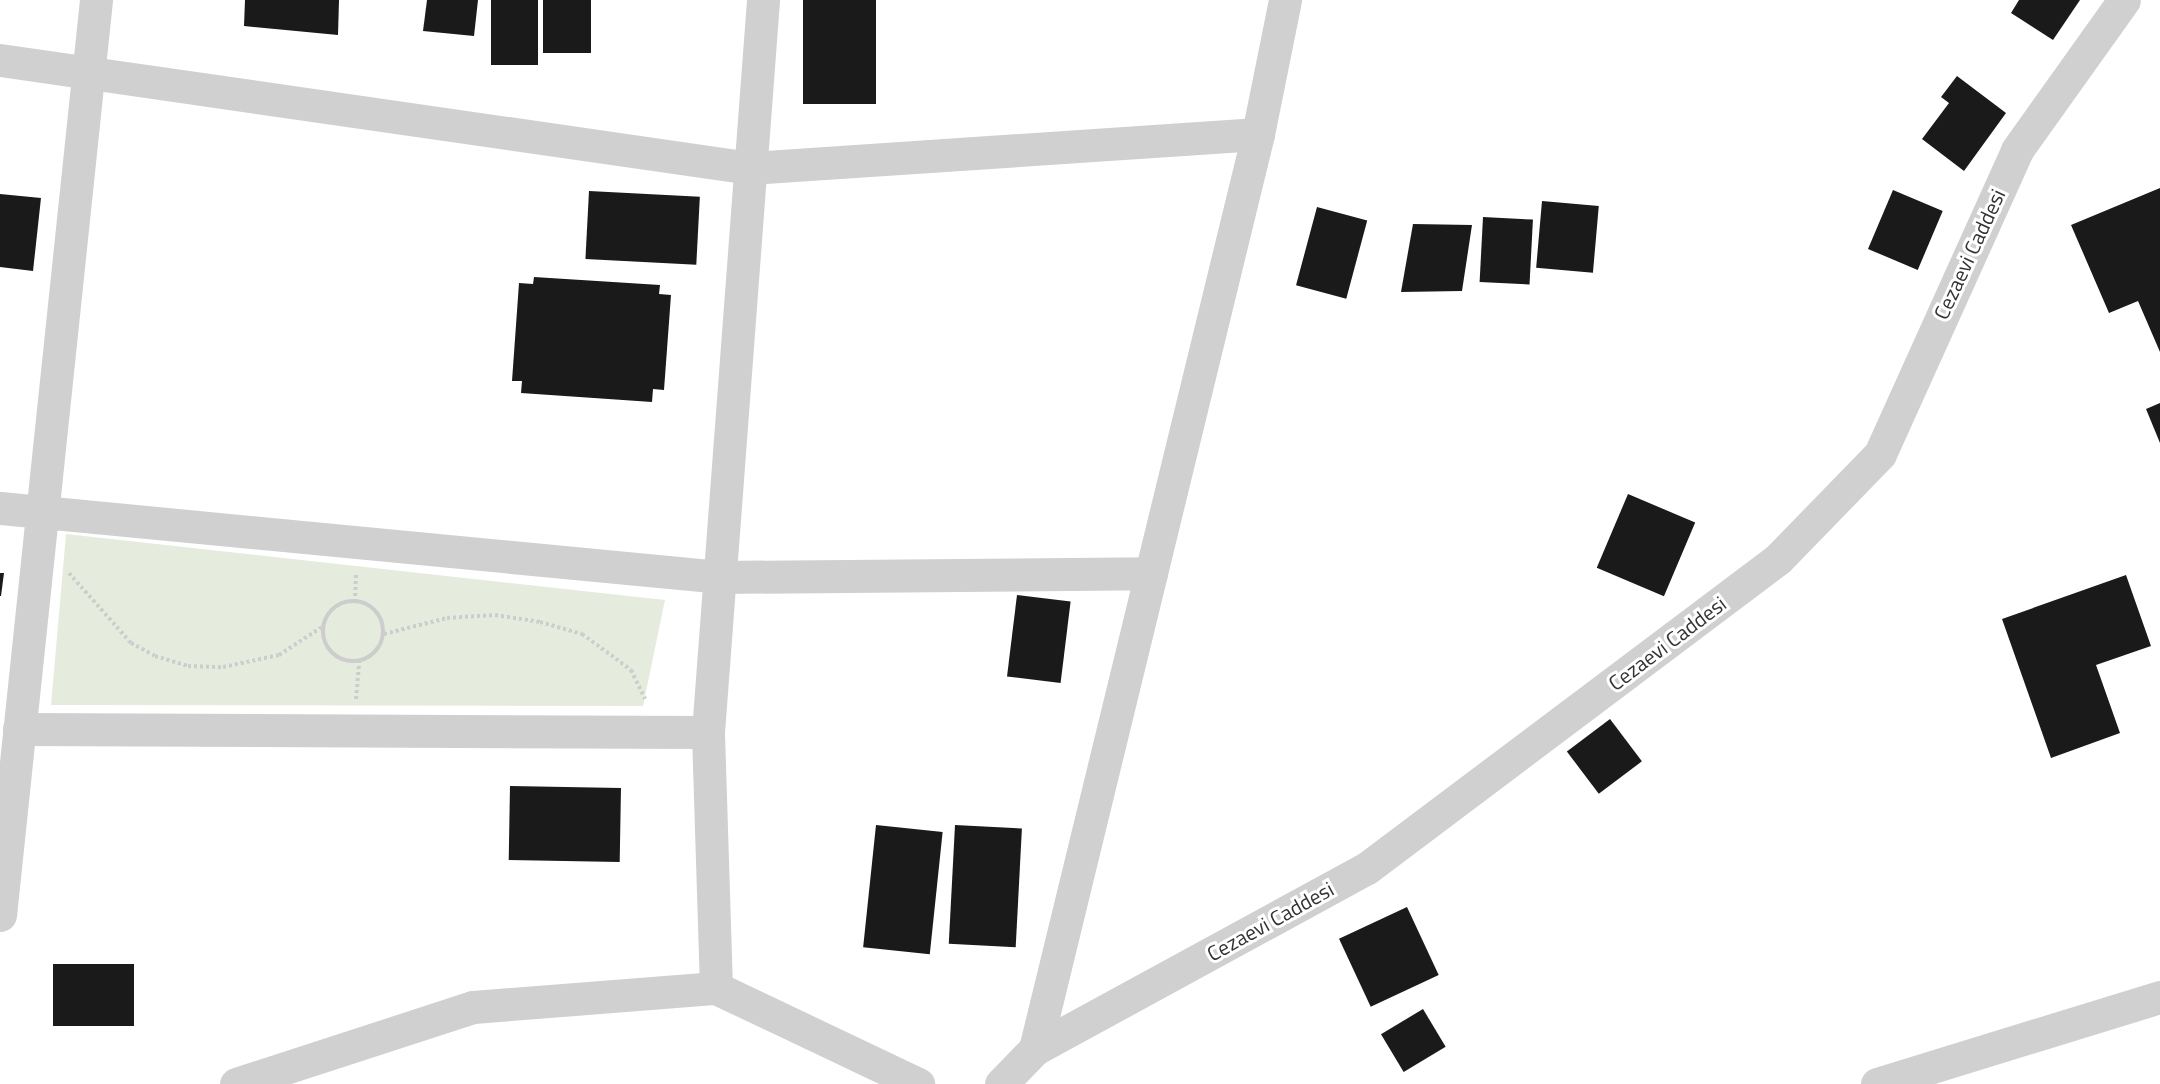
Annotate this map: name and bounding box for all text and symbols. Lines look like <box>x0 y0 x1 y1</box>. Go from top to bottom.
street label: Cezaevi Caddesi <box>1928 185 2010 323</box>
street label: Cezaevi Caddesi <box>1603 591 1731 695</box>
street label: Cezaevi Caddesi <box>1202 876 1338 966</box>

